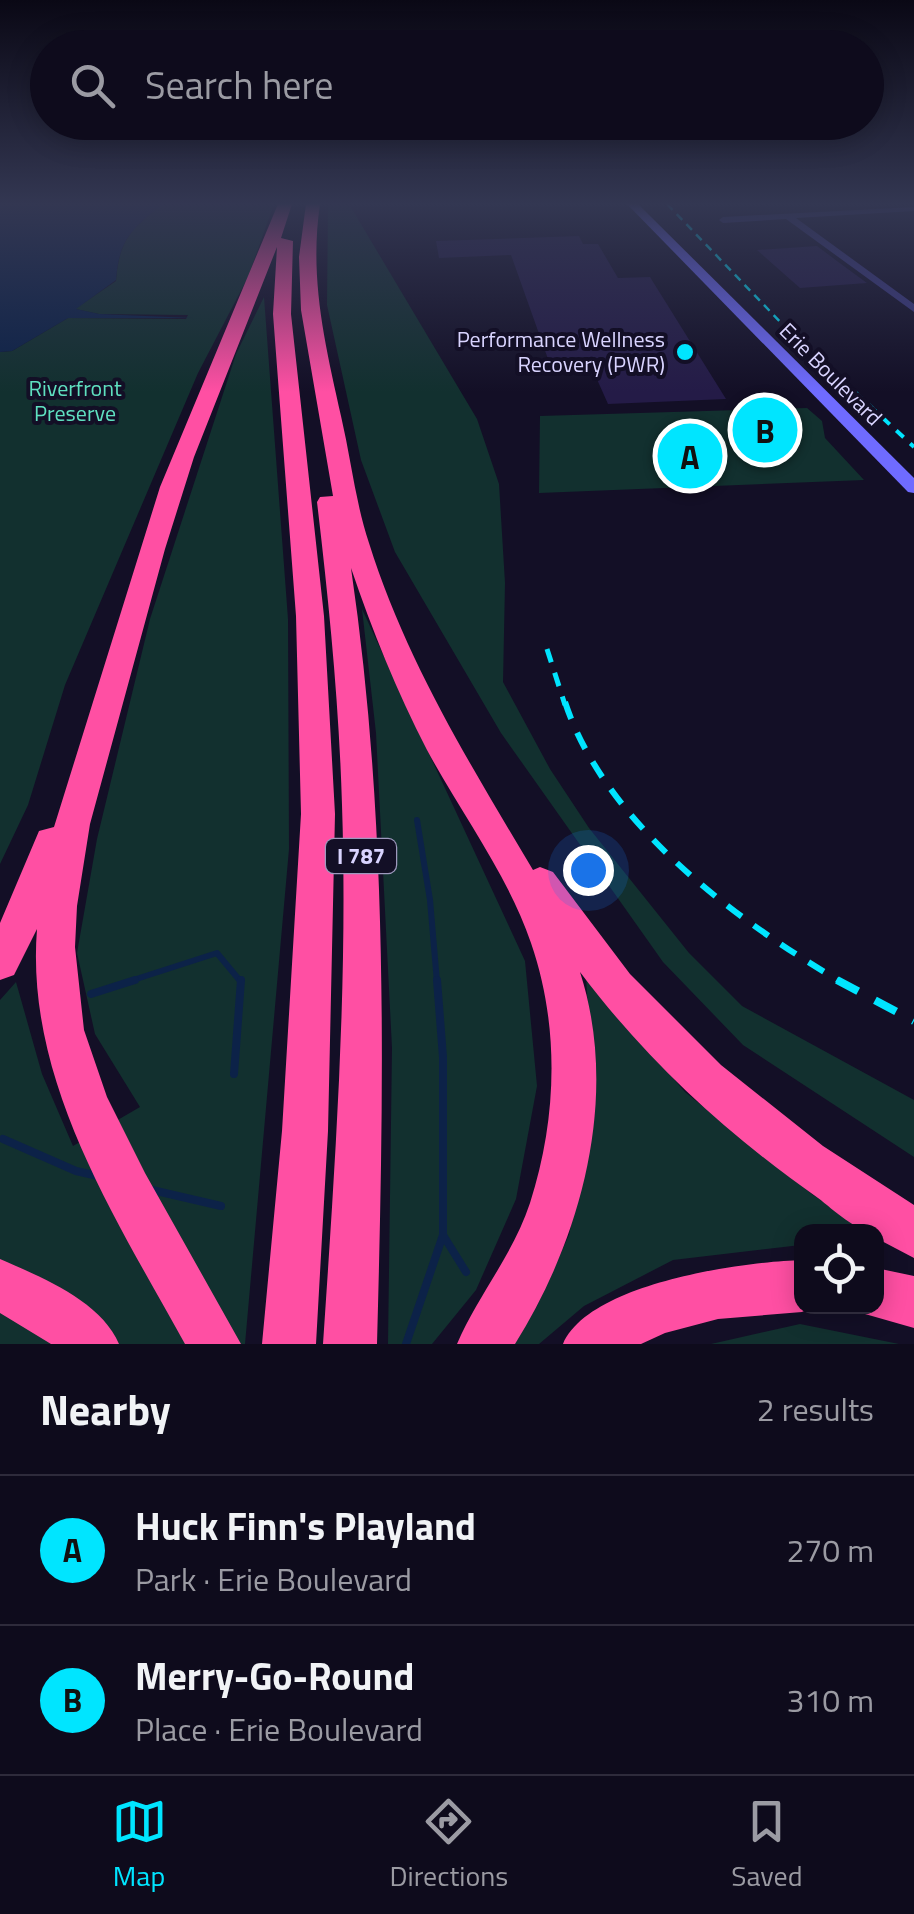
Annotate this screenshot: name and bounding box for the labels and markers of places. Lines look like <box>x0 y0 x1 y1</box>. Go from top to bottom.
place label: Performance Wellness Recovery (PWR) <box>457 322 665 381</box>
marker: Performance Wellness Recovery (PWR) <box>674 341 696 363</box>
pin: B <box>732 392 798 468</box>
pin: A <box>658 418 722 494</box>

